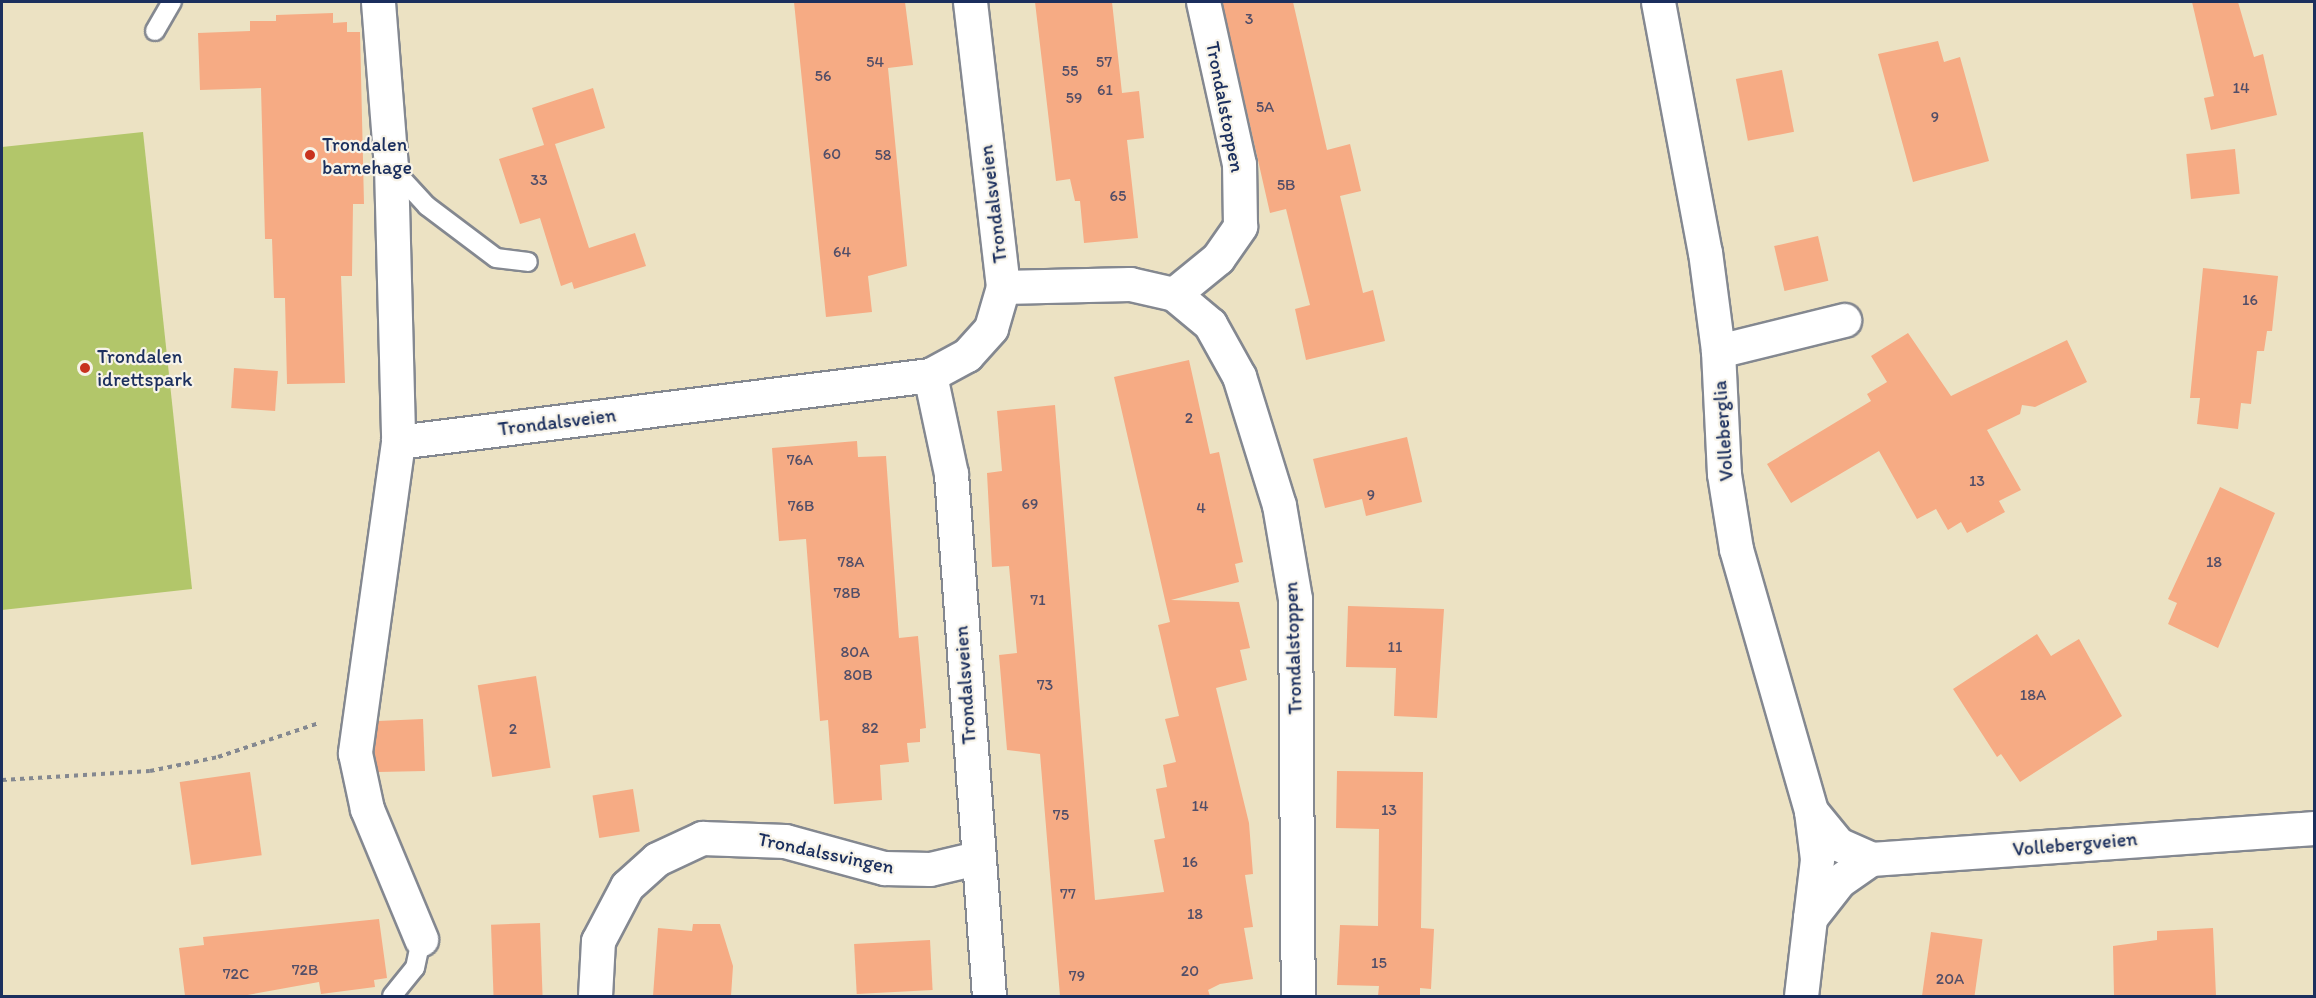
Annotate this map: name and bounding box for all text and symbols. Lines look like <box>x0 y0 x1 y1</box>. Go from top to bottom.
house number: 3 <box>1245 9 1253 29</box>
street label: Trondalstoppen <box>1201 39 1249 175</box>
house number: 54 <box>866 52 884 72</box>
house number: 57 <box>1096 52 1112 72</box>
house number: 55 <box>1062 61 1078 81</box>
house number: 56 <box>815 66 831 86</box>
house number: 14 <box>2232 78 2250 98</box>
house number: 61 <box>1097 80 1113 100</box>
house number: 59 <box>1066 88 1082 108</box>
house number: 5A <box>1256 97 1274 117</box>
house number: 9 <box>1931 107 1939 127</box>
place label: Trondalen barnehage <box>322 132 412 179</box>
house number: 60 <box>823 144 841 164</box>
street label: Trondalsveien <box>974 144 1012 264</box>
house number: 58 <box>874 145 892 165</box>
marker: Trondalen barnehage <box>303 148 317 162</box>
house number: 33 <box>530 170 548 190</box>
house number: 5B <box>1277 175 1295 195</box>
house number: 65 <box>1110 186 1126 206</box>
house number: 64 <box>833 242 851 262</box>
house number: 16 <box>2242 290 2258 310</box>
place label: Trondalen idrettspark <box>97 344 192 391</box>
marker: Trondalen idrettspark <box>78 361 92 375</box>
street label: Volleberglia <box>1708 380 1738 482</box>
street label: Trondalsveien <box>497 403 617 441</box>
house number: 2 <box>1185 408 1193 428</box>
house number: 76A <box>787 450 813 470</box>
house number: 13 <box>1969 471 1985 491</box>
house number: 9 <box>1367 485 1375 505</box>
house number: 69 <box>1022 494 1038 514</box>
house number: 76B <box>788 496 814 516</box>
house number: 4 <box>1196 498 1206 518</box>
house number: 78A <box>838 552 864 572</box>
house number: 18 <box>2206 552 2222 572</box>
street label: Trondalstoppen <box>1279 581 1307 715</box>
house number: 78B <box>833 583 861 603</box>
house number: 71 <box>1030 590 1046 610</box>
street label: Trondalsveien <box>949 625 981 745</box>
house number: 11 <box>1388 637 1402 657</box>
house number: 80A <box>841 642 869 662</box>
house number: 80B <box>844 665 872 685</box>
house number: 73 <box>1037 675 1053 695</box>
house number: 18A <box>2020 685 2046 705</box>
house number: 82 <box>861 718 879 738</box>
house number: 2 <box>509 719 517 739</box>
house number: 14 <box>1191 796 1209 816</box>
house number: 13 <box>1381 800 1397 820</box>
house number: 75 <box>1053 805 1069 825</box>
street label: Trondalssvingen <box>756 827 896 879</box>
street label: Vollebergveien <box>2012 827 2138 861</box>
house number: 16 <box>1182 852 1198 872</box>
house number: 77 <box>1060 884 1076 904</box>
house number: 18 <box>1187 904 1203 924</box>
house number: 15 <box>1371 953 1387 973</box>
house number: 72B <box>292 960 318 980</box>
house number: 20 <box>1181 961 1199 981</box>
house number: 72C <box>223 964 249 984</box>
house number: 79 <box>1069 966 1085 986</box>
house number: 20A <box>1936 969 1964 989</box>

